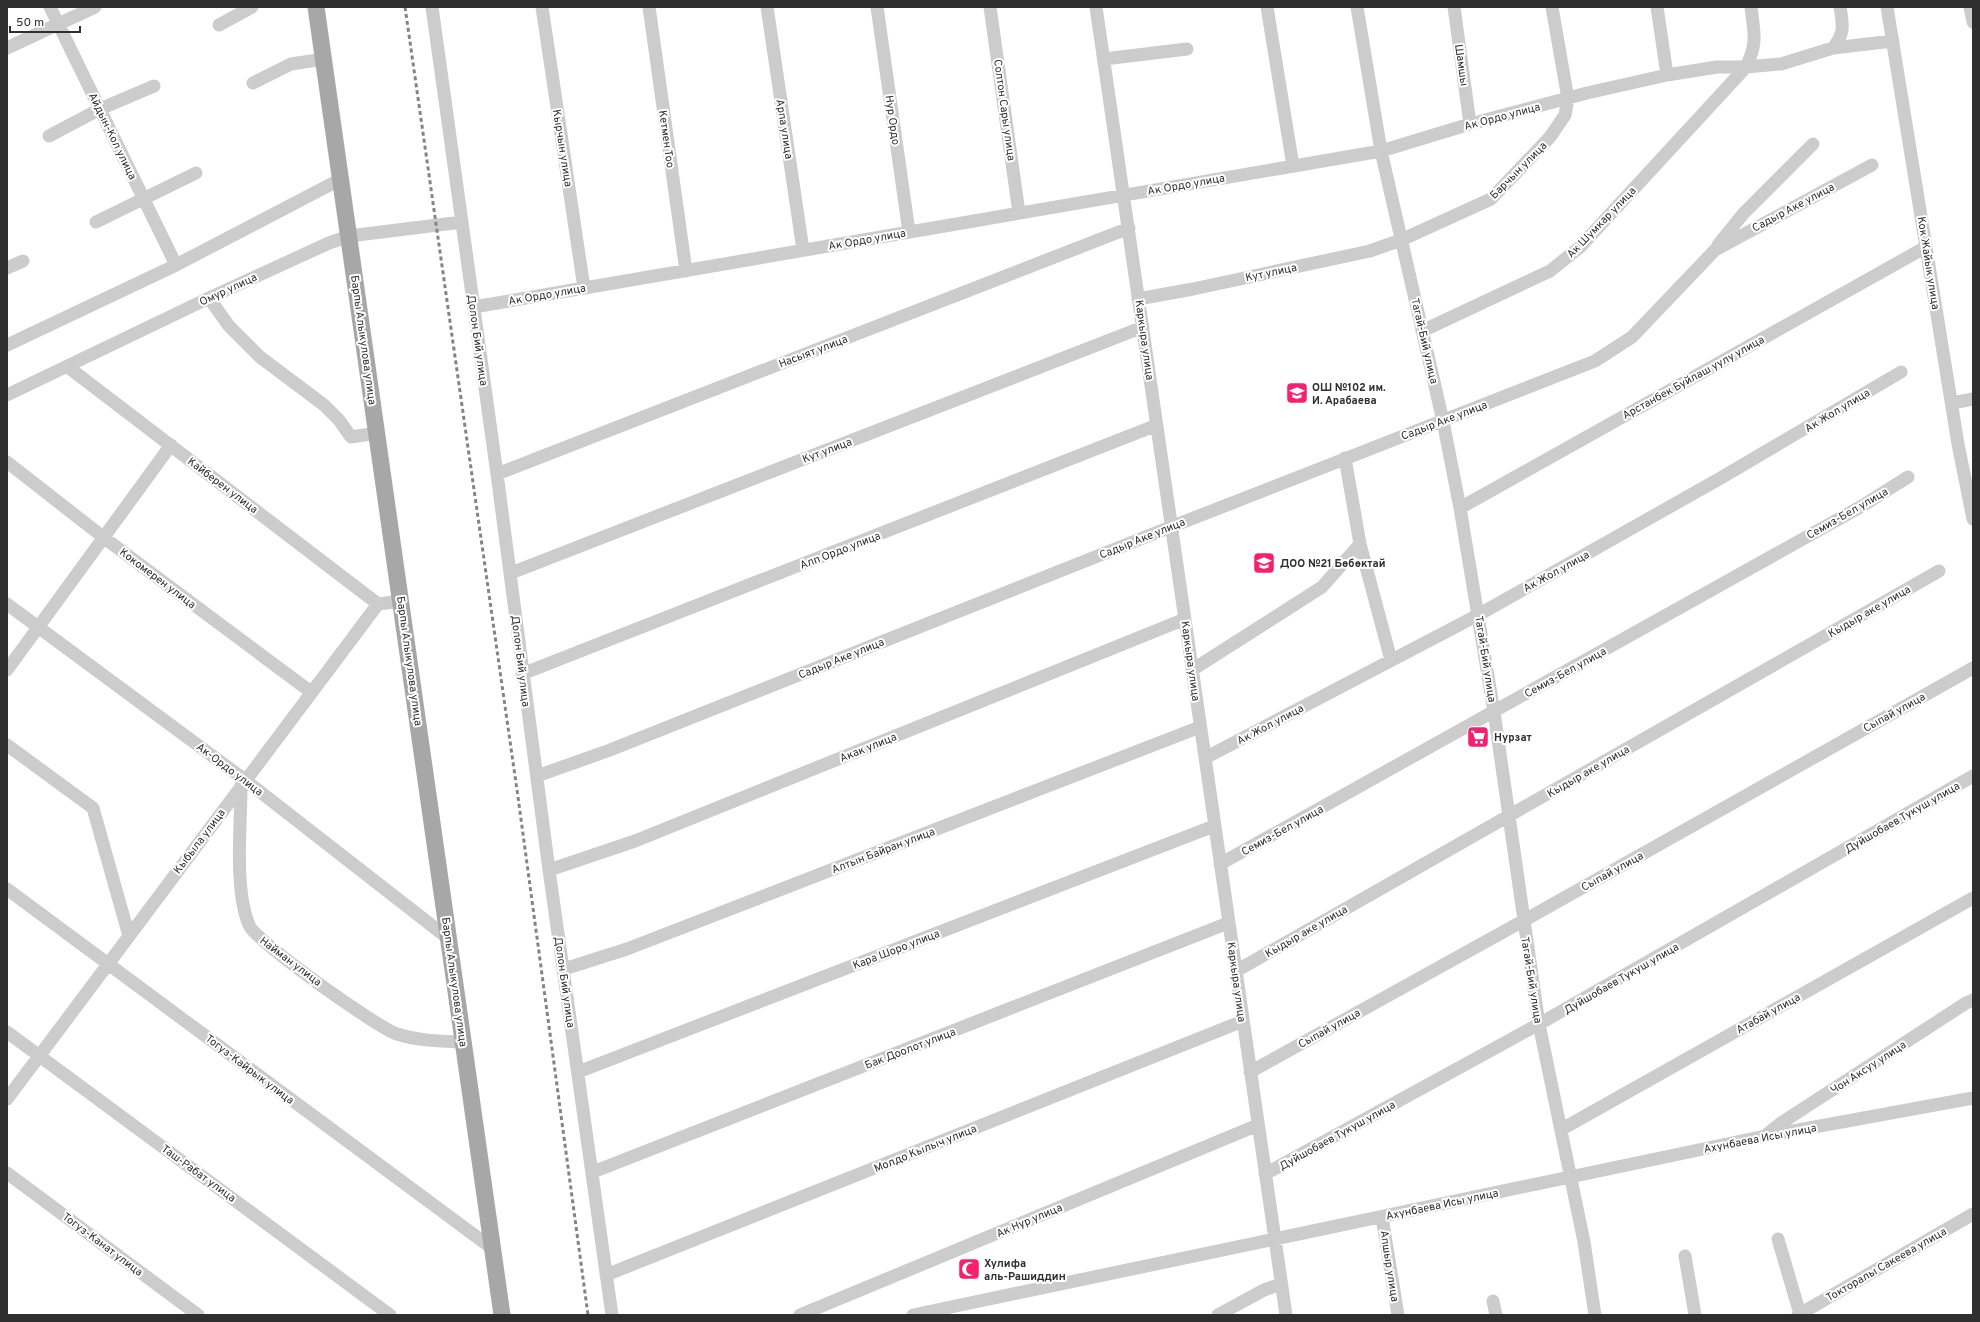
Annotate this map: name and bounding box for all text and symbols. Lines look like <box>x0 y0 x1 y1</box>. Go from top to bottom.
scale bar <box>10 8 80 34</box>
text: 50 m <box>16 15 44 31</box>
street label: Шамшы <box>1451 43 1471 87</box>
street label: Солтон Сары улица <box>990 58 1018 162</box>
street label: Айдын-Кол улица <box>85 91 139 182</box>
street label: Нур Ордо <box>882 94 902 146</box>
street label: Арпа улица <box>772 98 796 160</box>
street label: Ак Ордо улица <box>1463 100 1542 134</box>
street label: Кырчын улица <box>549 109 575 188</box>
street label: Кетмен Тоо <box>655 109 677 169</box>
street label: Барчын улица <box>1487 139 1550 202</box>
street label: Ак Ордо улица <box>1146 171 1226 199</box>
street label: Садыр Аке улица <box>1750 180 1837 235</box>
street label: Ак Шумкар улица <box>1564 184 1640 261</box>
street label: Кок Жайык улица <box>1914 216 1942 311</box>
street label: Ак Ордо улица <box>827 226 907 254</box>
street label: Кут улица <box>1244 261 1298 285</box>
street label: Омур улица <box>197 270 260 309</box>
street label: Барпы Алыкулова улица <box>347 274 379 406</box>
street label: Ак Ордо улица <box>507 281 587 309</box>
street label: Долон Бий улица <box>464 294 490 387</box>
street label: Тагай-Бий улица <box>1407 297 1441 386</box>
street label: Каркыра улица <box>1131 299 1157 381</box>
street label: Насыят улица <box>777 332 850 371</box>
street label: Арстанбек Буйлаш уулу улица <box>1620 333 1767 423</box>
school or university icon: ОШ №102 им. И. Арабаева <box>1284 380 1310 406</box>
place label: ОШ №102 им. И. Арабаева <box>1312 381 1386 408</box>
street label: Ак Жол улица <box>1802 386 1873 436</box>
street label: Садыр Аке улица <box>1399 398 1490 444</box>
street label: Кут улица <box>801 435 854 467</box>
street label: Кайберен улица <box>184 455 261 517</box>
street label: Семиз-Бел улица <box>1804 485 1891 543</box>
street label: Садыр Аке улица <box>1097 515 1187 563</box>
street label: Алп Ордо улица <box>798 529 883 573</box>
street label: Кокомерен улица <box>116 546 199 612</box>
street label: Ак Жол улица <box>1521 548 1592 596</box>
school or university icon: ДОО №21 Бөбөктай <box>1251 550 1277 576</box>
place label: ДОО №21 Бөбөктай <box>1280 557 1386 571</box>
street label: Кыдыр аке улица <box>1826 582 1913 641</box>
street label: Барпы Алыкулова улица <box>393 595 425 727</box>
street label: Долон Бий улица <box>507 615 533 708</box>
street label: Тагай-Бий улица <box>1471 615 1499 704</box>
street label: Каркыра улица <box>1177 620 1203 702</box>
street label: Садыр Аке улица <box>796 635 886 683</box>
street label: Семиз-Бел улица <box>1522 644 1609 701</box>
street label: Сыпай улица <box>1861 690 1928 736</box>
street label: Ак Жол улица <box>1235 701 1306 748</box>
supermarket icon: Нурзат <box>1465 724 1491 750</box>
street label: Акак улица <box>838 730 899 766</box>
place label: Нурзат <box>1494 731 1532 745</box>
street label: Ак-Ордо улица <box>193 740 266 800</box>
street label: Кыдыр аке улица <box>1545 742 1632 801</box>
street label: Дуйшобаев Тукуш улица <box>1842 779 1963 857</box>
street label: Семиз-Бел улица <box>1239 802 1326 859</box>
street label: Кыбыла улица <box>171 806 229 877</box>
street label: Алтын Байран улица <box>830 825 937 877</box>
street label: Сыпай улица <box>1579 849 1646 895</box>
street label: Кыдыр аке улица <box>1263 902 1350 961</box>
street label: Барпы Алыкулова улица <box>438 916 470 1048</box>
street label: Кара Шоро улица <box>851 927 942 973</box>
street label: Найман улица <box>257 934 324 990</box>
street label: Долон Бий улица <box>551 936 577 1029</box>
street label: Тагай-Бий улица <box>1517 936 1545 1025</box>
street label: Дуйшобаев Тукуш улица <box>1561 940 1682 1018</box>
street label: Каркыра улица <box>1223 941 1249 1023</box>
street label: Атабай улица <box>1734 990 1803 1037</box>
street label: Сыпай улица <box>1296 1006 1363 1052</box>
street label: Бак Доолот улица <box>863 1025 958 1073</box>
street label: Тогуз-Кайрык улица <box>202 1032 297 1108</box>
street label: Чон Аксуу улица <box>1828 1038 1909 1098</box>
street label: Дуйшобаев Тукуш улица <box>1277 1098 1398 1174</box>
street label: Ахунбаева Исы улица <box>1703 1121 1818 1157</box>
street label: Молдо Кылыч улица <box>872 1122 979 1176</box>
street label: Таш-Рабат улица <box>158 1142 239 1206</box>
street label: Ахунбаева Исы улица <box>1385 1186 1500 1224</box>
street label: Ак Нур улица <box>994 1201 1065 1241</box>
street label: Тогуз-Канат улица <box>59 1210 146 1280</box>
street label: Токторалы Сакеева улица <box>1824 1225 1949 1305</box>
street label: Апшыр улица <box>1376 1229 1402 1303</box>
mosque icon: Хулифа аль-Рашиддин <box>956 1256 982 1282</box>
place label: Хулифа аль-Рашиддин <box>984 1257 1066 1284</box>

